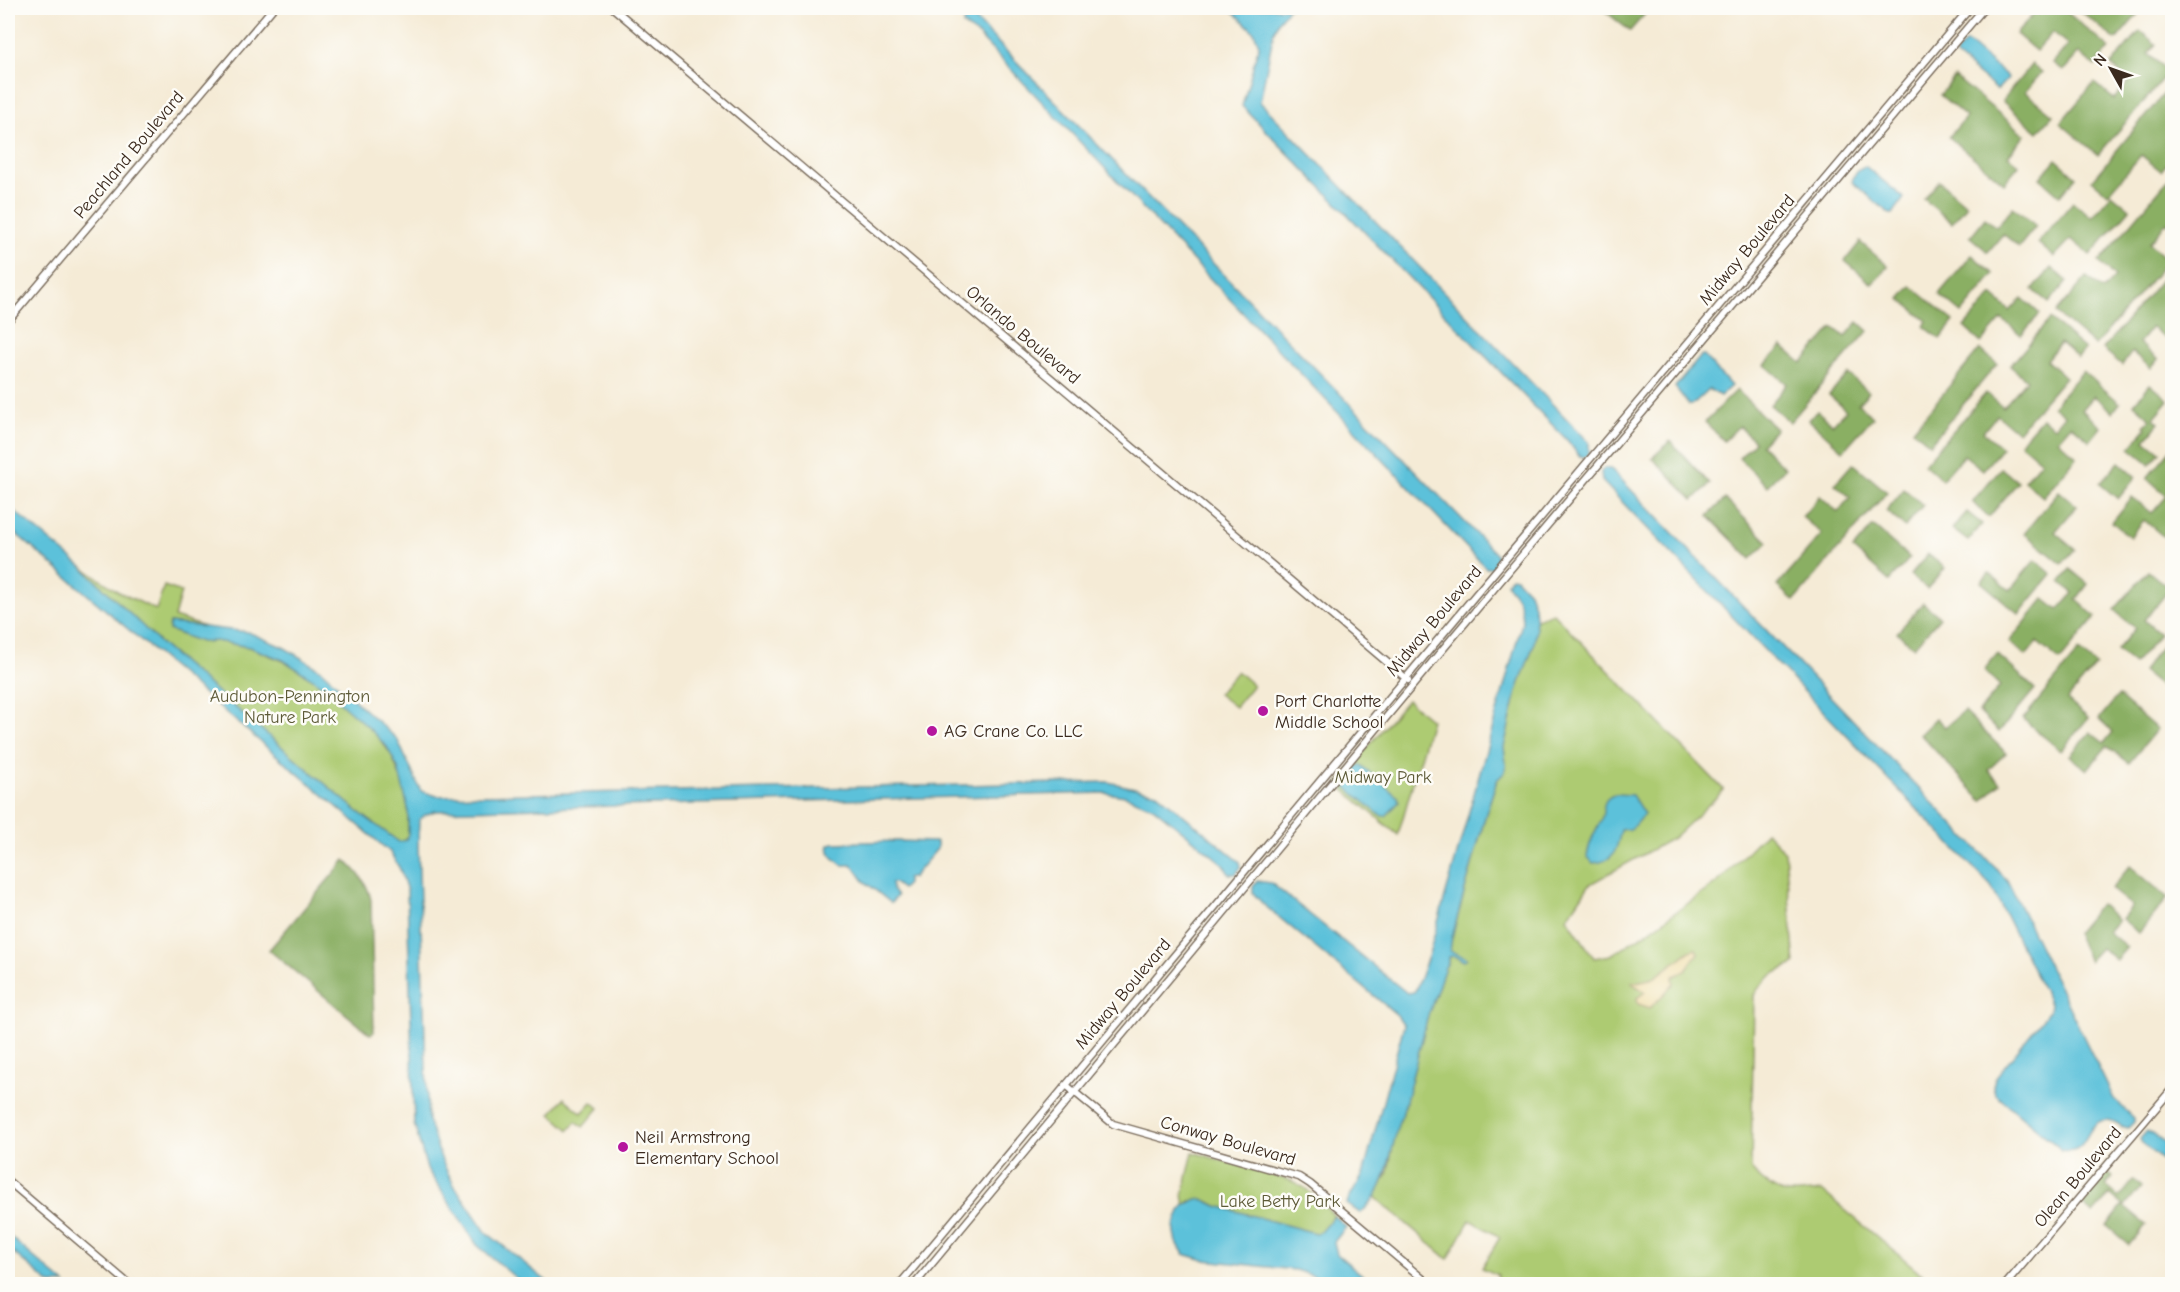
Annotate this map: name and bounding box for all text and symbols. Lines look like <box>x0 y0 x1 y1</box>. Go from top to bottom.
north arrow <box>2081 39 2141 99</box>
text: N <box>2090 50 2111 70</box>
street label: Peachland Boulevard <box>69 87 189 223</box>
street label: Midway Boulevard <box>1695 190 1799 310</box>
street label: Orlando Boulevard <box>962 281 1084 389</box>
street label: Midway Boulevard <box>1382 561 1486 681</box>
park label: Audubon-Pennington Nature Park <box>210 686 370 728</box>
place label: Port Charlotte Middle School <box>1275 691 1383 733</box>
marker: Port Charlotte Middle School <box>1256 704 1270 718</box>
place label: AG Crane Co. LLC <box>944 721 1083 742</box>
marker: AG Crane Co. LLC <box>925 724 939 738</box>
park label: Midway Park <box>1335 767 1432 788</box>
street label: Midway Boulevard <box>1071 934 1175 1054</box>
street label: Conway Boulevard <box>1158 1112 1298 1170</box>
street label: Olean Boulevard <box>2030 1122 2126 1232</box>
place label: Neil Armstrong Elementary School <box>635 1127 779 1169</box>
marker: Neil Armstrong Elementary School <box>616 1140 630 1154</box>
park label: Lake Betty Park <box>1220 1191 1340 1212</box>

